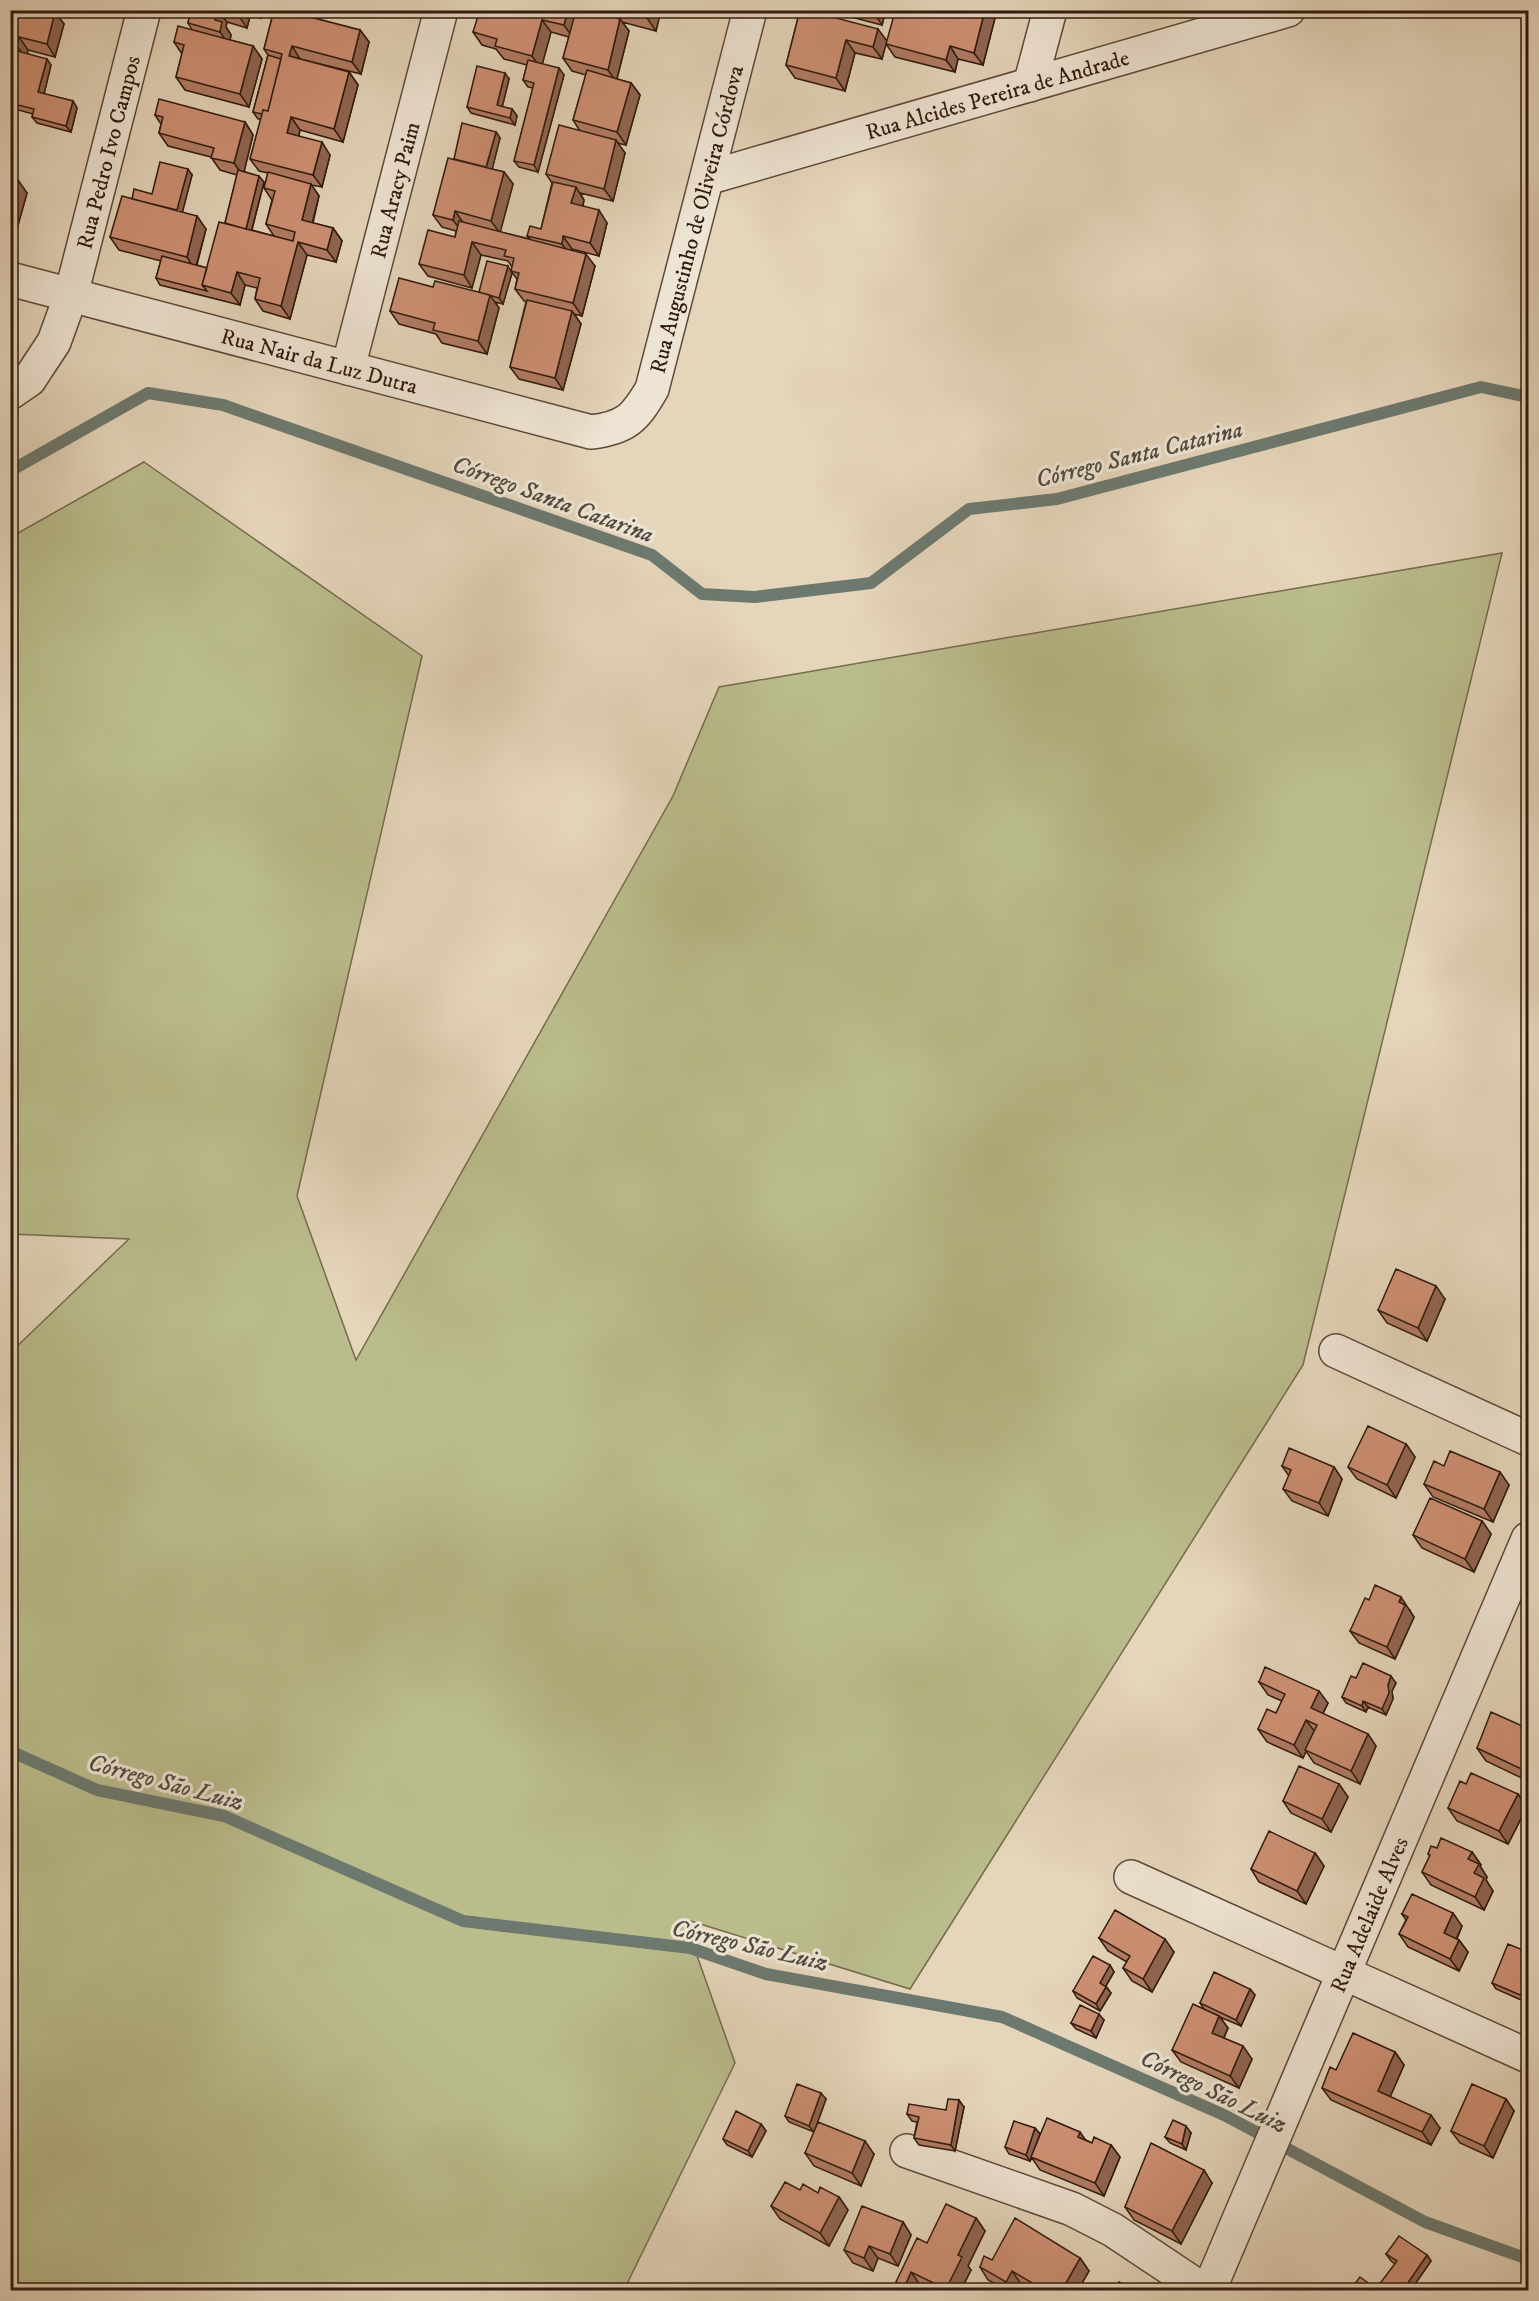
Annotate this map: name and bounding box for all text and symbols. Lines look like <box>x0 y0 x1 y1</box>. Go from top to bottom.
street label: Rua Alcides Pereira de Andrade <box>863 45 1132 146</box>
street label: Rua Pedro Ivo Campos <box>71 53 147 252</box>
street label: Rua Augustinho de Oliveira Córdova <box>645 62 750 376</box>
street label: Rua Aracy Paim <box>365 119 426 261</box>
street label: Rua Nair da Luz Dutra <box>218 323 421 401</box>
water label: Córrego Santa Catarina <box>1033 415 1246 495</box>
water label: Córrego Santa Catarina <box>448 450 658 550</box>
water label: Córrego São Luiz <box>85 1748 247 1818</box>
street label: Rua Adelaide Alves <box>1325 1833 1415 1997</box>
water label: Córrego São Luiz <box>668 1913 831 1979</box>
water label: Córrego São Luiz <box>1135 2043 1292 2140</box>

